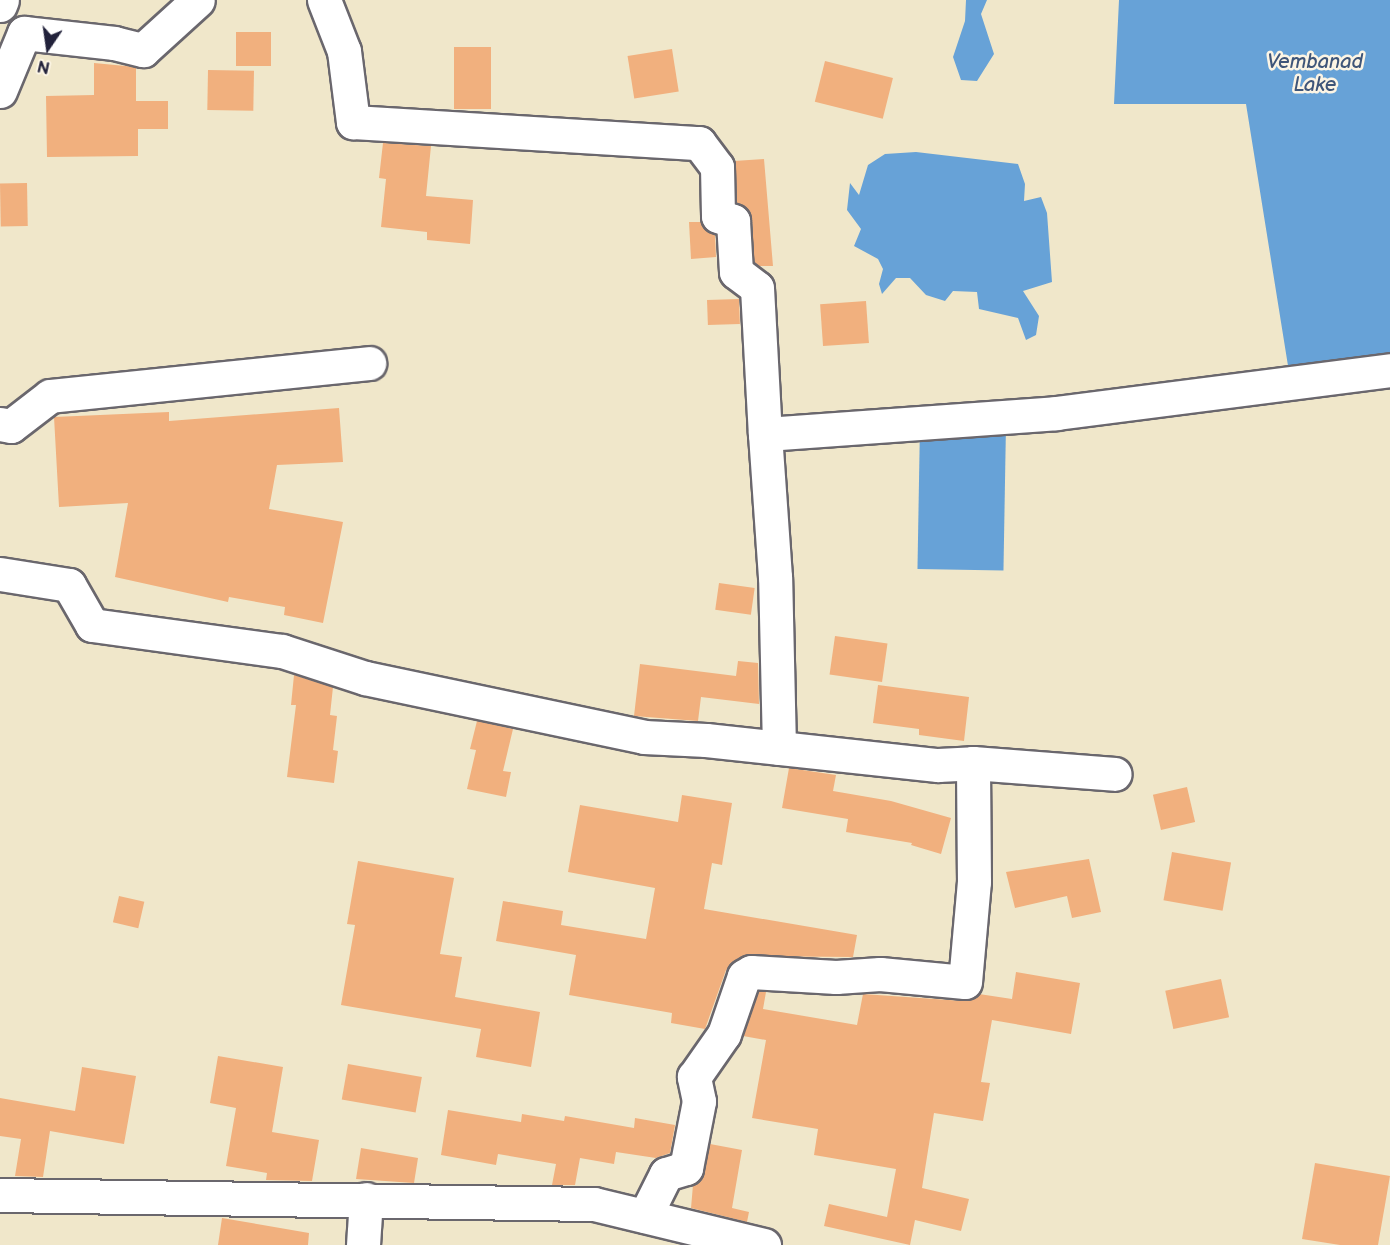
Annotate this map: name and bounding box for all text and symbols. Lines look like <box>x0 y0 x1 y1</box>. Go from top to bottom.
north arrow <box>18 18 78 78</box>
water label: Vembanad Lake <box>1267 51 1363 98</box>
text: N <box>36 55 52 77</box>

